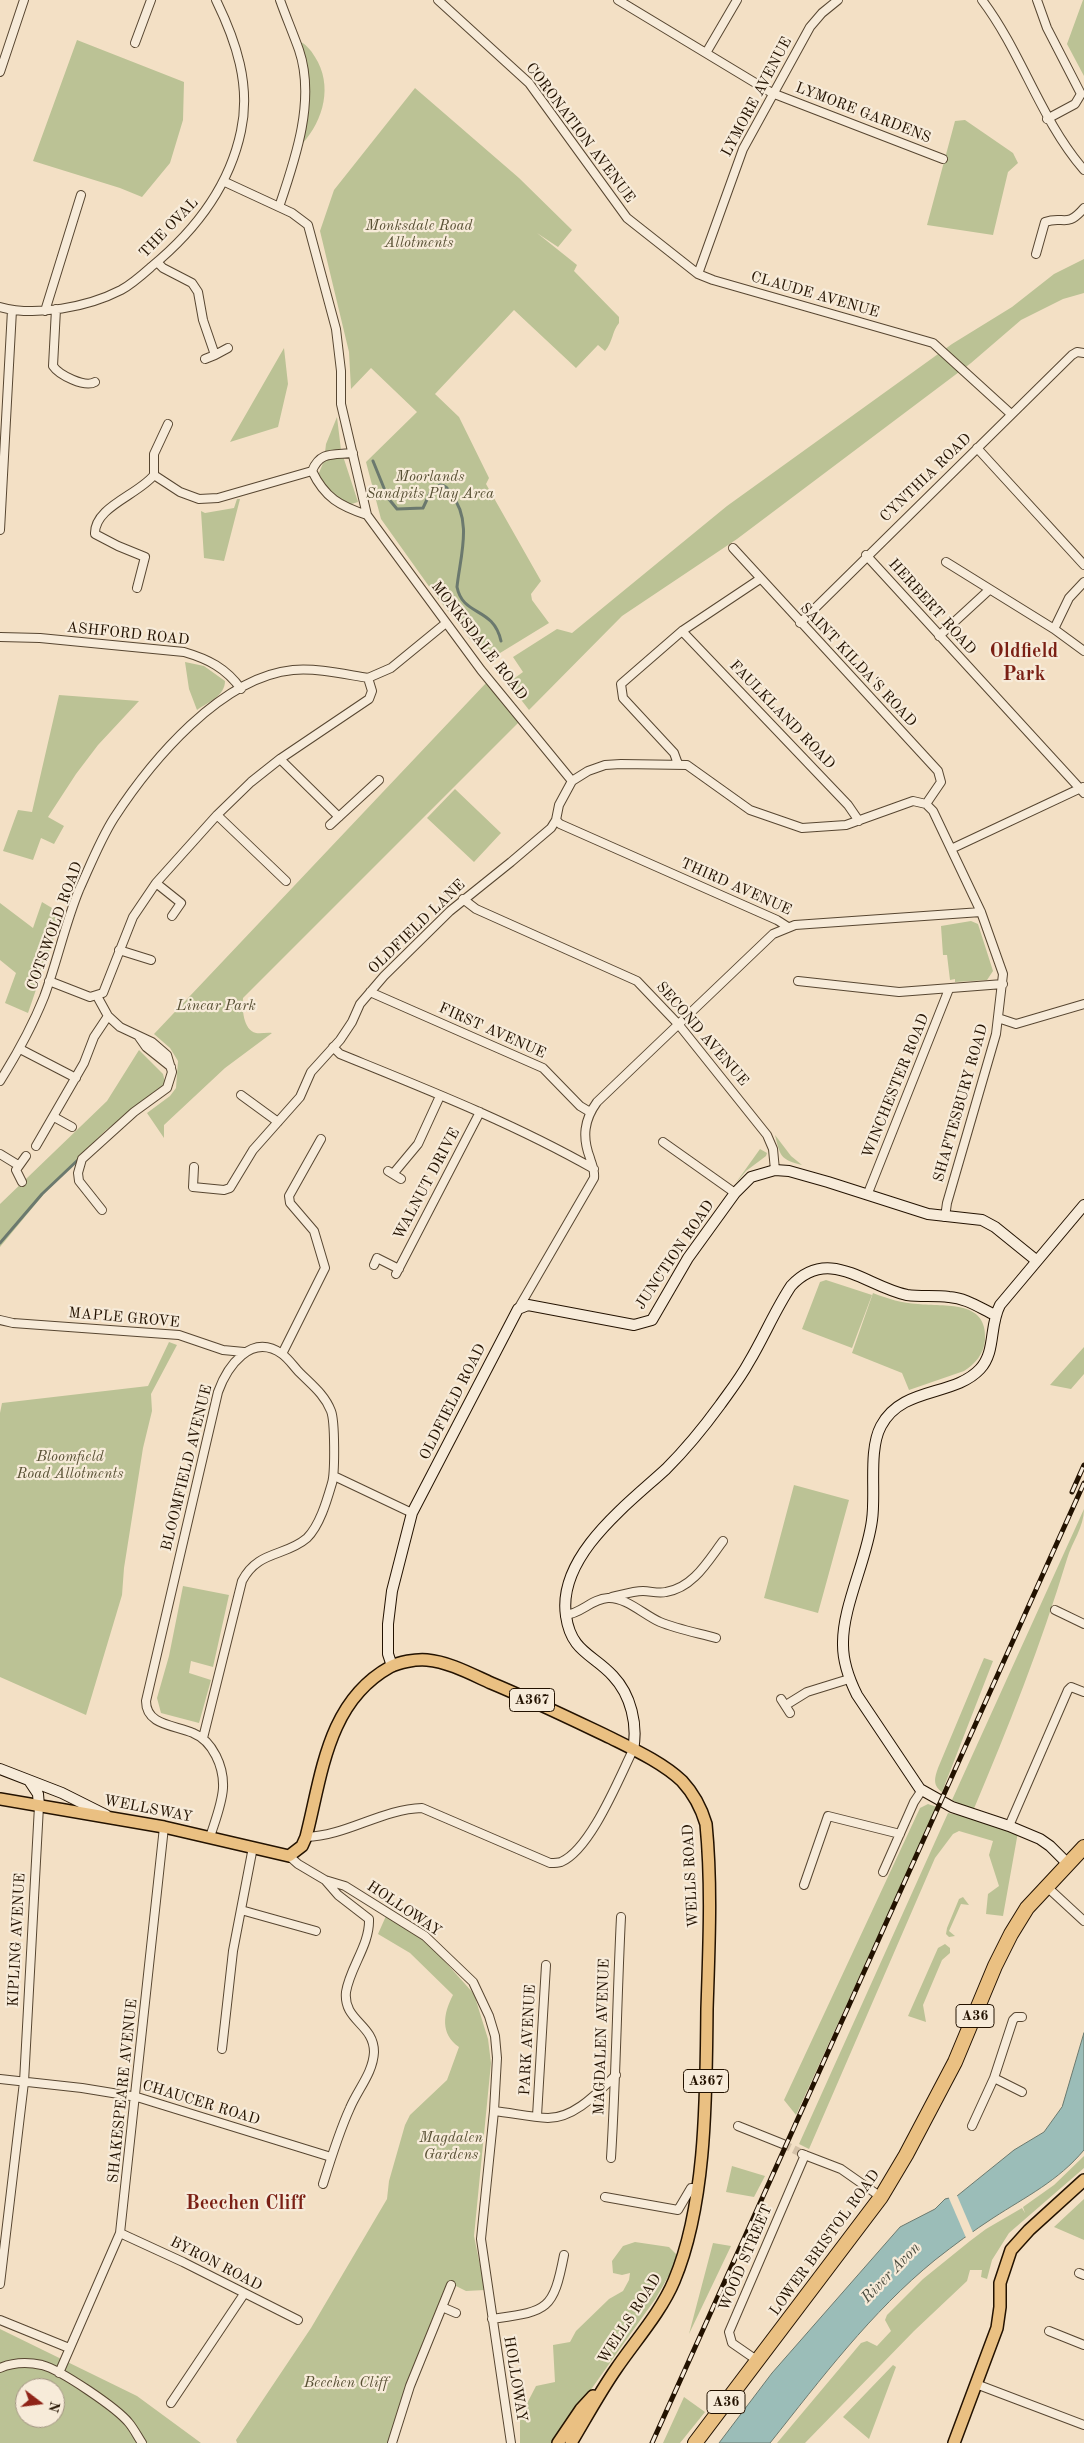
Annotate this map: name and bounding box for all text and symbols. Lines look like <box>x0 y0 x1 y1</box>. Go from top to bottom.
street label: LYMORE AVENUE <box>718 34 796 160</box>
street label: CORONATION AVENUE <box>522 60 638 206</box>
street label: LYMORE GARDENS <box>793 79 933 147</box>
street label: THE OVAL <box>136 194 202 262</box>
park label: Monksdale Road Allotments <box>366 217 472 252</box>
street label: CLAUDE AVENUE <box>749 268 881 322</box>
street label: CYNTHIA ROAD <box>877 430 975 526</box>
park label: Moorlands Sandpits Play Area <box>366 468 494 503</box>
street label: HERBERT ROAD <box>884 555 980 659</box>
street label: MONKSDALE ROAD <box>427 578 531 704</box>
street label: SAINT KILDA'S ROAD <box>796 599 920 731</box>
street label: ASHFORD ROAD <box>66 619 190 649</box>
district label: Oldfield Park <box>990 640 1058 687</box>
street label: FAULKLAND ROAD <box>725 657 839 773</box>
street label: THIRD AVENUE <box>678 854 794 920</box>
street label: COTSWOLD ROAD <box>23 859 87 993</box>
street label: OLDFIELD LANE <box>365 876 469 978</box>
street label: SECOND AVENUE <box>652 978 752 1090</box>
park label: Linear Park <box>176 997 256 1015</box>
street label: FIRST AVENUE <box>436 999 548 1063</box>
street label: WINCHESTER ROAD <box>859 1011 933 1161</box>
street label: SHAFTESBURY ROAD <box>930 1022 992 1184</box>
street label: WALNUT DRIVE <box>390 1125 464 1243</box>
street label: JUNCTION ROAD <box>632 1197 718 1313</box>
street label: MAPLE GROVE <box>68 1304 180 1332</box>
street label: OLDFIELD ROAD <box>416 1341 490 1463</box>
street label: BLOOMFIELD AVENUE <box>158 1383 216 1553</box>
park label: Bloomfield Road Allotments <box>16 1448 124 1483</box>
road number: A367 <box>510 1688 554 1712</box>
street label: WELLSWAY <box>102 1792 194 1826</box>
street label: WELLS ROAD <box>679 1824 703 1928</box>
street label: KIPLING AVENUE <box>4 1872 30 2008</box>
street label: HOLLOWAY <box>363 1877 445 1941</box>
street label: MAGDALEN AVENUE <box>590 1958 614 2116</box>
street label: PARK AVENUE <box>516 1984 540 2096</box>
street label: SHAKESPEARE AVENUE <box>104 1998 142 2184</box>
road number: A36 <box>956 2004 994 2028</box>
road number: A367 <box>684 2070 728 2092</box>
street label: CHAUCER ROAD <box>140 2077 262 2129</box>
park label: Magdalen Gardens <box>419 2129 483 2164</box>
street label: LOWER BRISTOL ROAD <box>766 2167 884 2319</box>
district label: Beechen Cliff <box>185 2192 305 2216</box>
street label: WOOD STREET <box>715 2202 777 2314</box>
street label: BYRON ROAD <box>167 2233 265 2295</box>
water label: River Avon <box>857 2239 925 2307</box>
street label: WELLS ROAD <box>594 2271 666 2367</box>
street label: HOLLOWAY <box>499 2335 531 2423</box>
park label: Beechen Cliff <box>304 2374 388 2392</box>
north arrow <box>15 2378 65 2428</box>
road number: A36 <box>707 2390 745 2414</box>
text: N <box>45 2400 62 2414</box>

